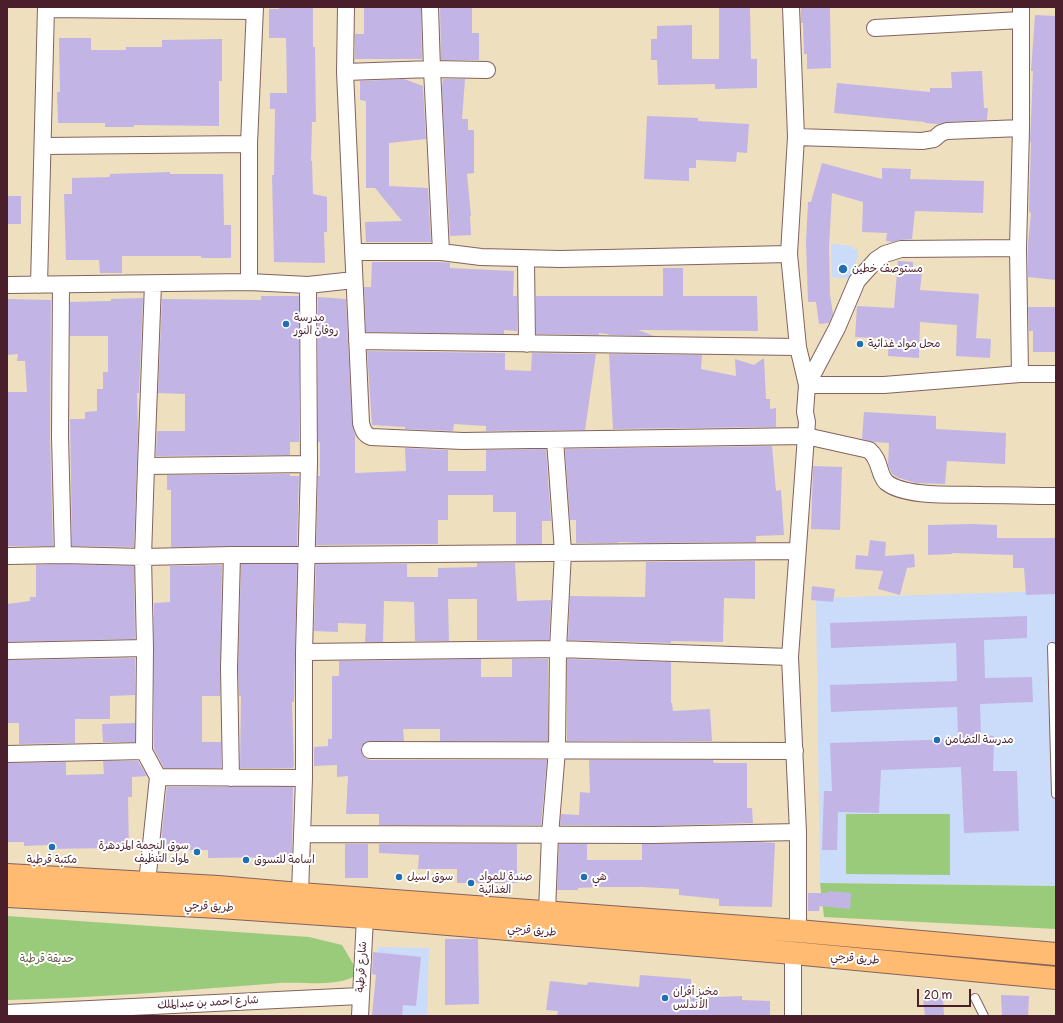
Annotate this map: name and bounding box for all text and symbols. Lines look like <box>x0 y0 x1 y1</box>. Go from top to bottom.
place label: مستوصف خطين <box>852 262 923 276</box>
marker: مستوصف خطين <box>837 263 849 275</box>
place label: مدرسة روفان النور <box>294 311 338 337</box>
marker: مدرسة روفان النور <box>281 319 291 329</box>
place label: محل مواد غذائية <box>868 337 940 351</box>
marker: محل مواد غذائية <box>855 339 865 349</box>
place label: مدرسة التضامن <box>945 733 1014 747</box>
marker: مدرسة التضامن <box>932 735 942 745</box>
place label: سوق النجمة المزدهرة لمواد التنظيف <box>98 839 189 865</box>
marker: مكتبة قرطبة <box>47 842 57 852</box>
marker: سوق النجمة المزدهرة لمواد التنظيف <box>192 847 202 857</box>
place label: مكتبة قرطبة <box>27 853 77 867</box>
place label: اسامة للتسوق <box>254 853 315 867</box>
marker: اسامة للتسوق <box>241 855 251 865</box>
place label: سوق اسيل <box>407 870 453 884</box>
place label: صندة للمواد الغذائية <box>479 870 532 896</box>
place label: هي <box>592 870 607 884</box>
marker: سوق اسيل <box>394 872 404 882</box>
marker: هي <box>579 872 589 882</box>
marker: صندة للمواد الغذائية <box>466 878 476 888</box>
street label: طريق قرجي <box>184 899 234 915</box>
street label: طريق قرجي <box>507 922 557 940</box>
street label: شارع قرطبة <box>354 941 370 993</box>
street label: طريق قرجي <box>830 950 880 968</box>
park label: حديقة قرطبة <box>20 952 74 966</box>
scale bar <box>919 981 973 1007</box>
place label: مخبز أفران الأندلس <box>673 985 718 1011</box>
text: 20 m <box>924 988 952 1003</box>
marker: مخبز أفران الأندلس <box>660 993 670 1003</box>
street label: شارع احمد بن عبدالملك <box>157 994 259 1012</box>

